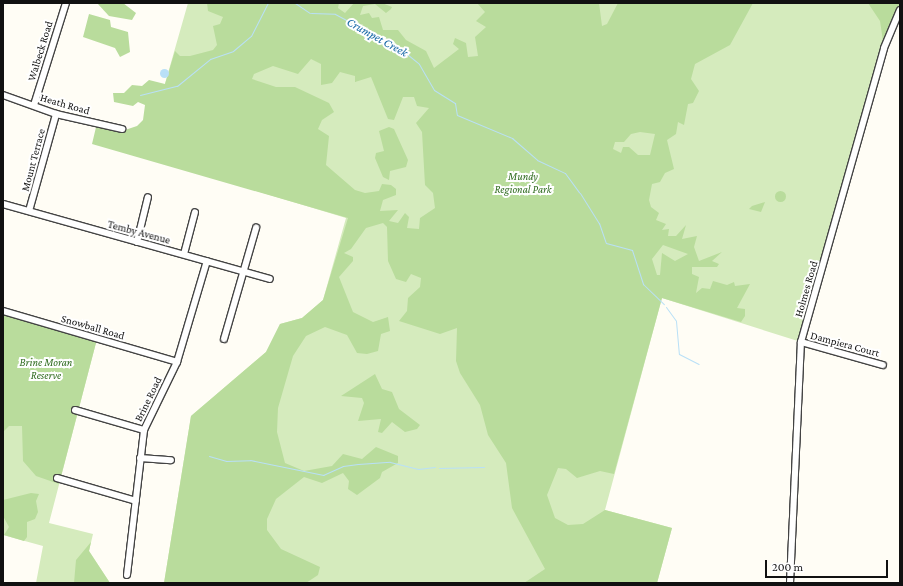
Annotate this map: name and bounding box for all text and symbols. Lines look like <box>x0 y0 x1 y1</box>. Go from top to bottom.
water label: Crumpet Creek <box>344 15 410 61</box>
street label: Walbeck Road <box>25 19 55 83</box>
street label: Heath Road <box>39 91 91 117</box>
street label: Mount Terrace <box>18 127 48 193</box>
park label: Mundy Regional Park <box>494 170 552 196</box>
street label: Temby Avenue <box>106 217 172 247</box>
street label: Holmes Road <box>792 259 820 319</box>
street label: Snowball Road <box>60 312 126 342</box>
street label: Dampiera Court <box>809 328 881 360</box>
park label: Brine Moran Reserve <box>20 356 72 382</box>
street label: Brine Road <box>132 375 164 423</box>
scale bar <box>767 552 890 578</box>
text: 200 m <box>772 560 803 574</box>

